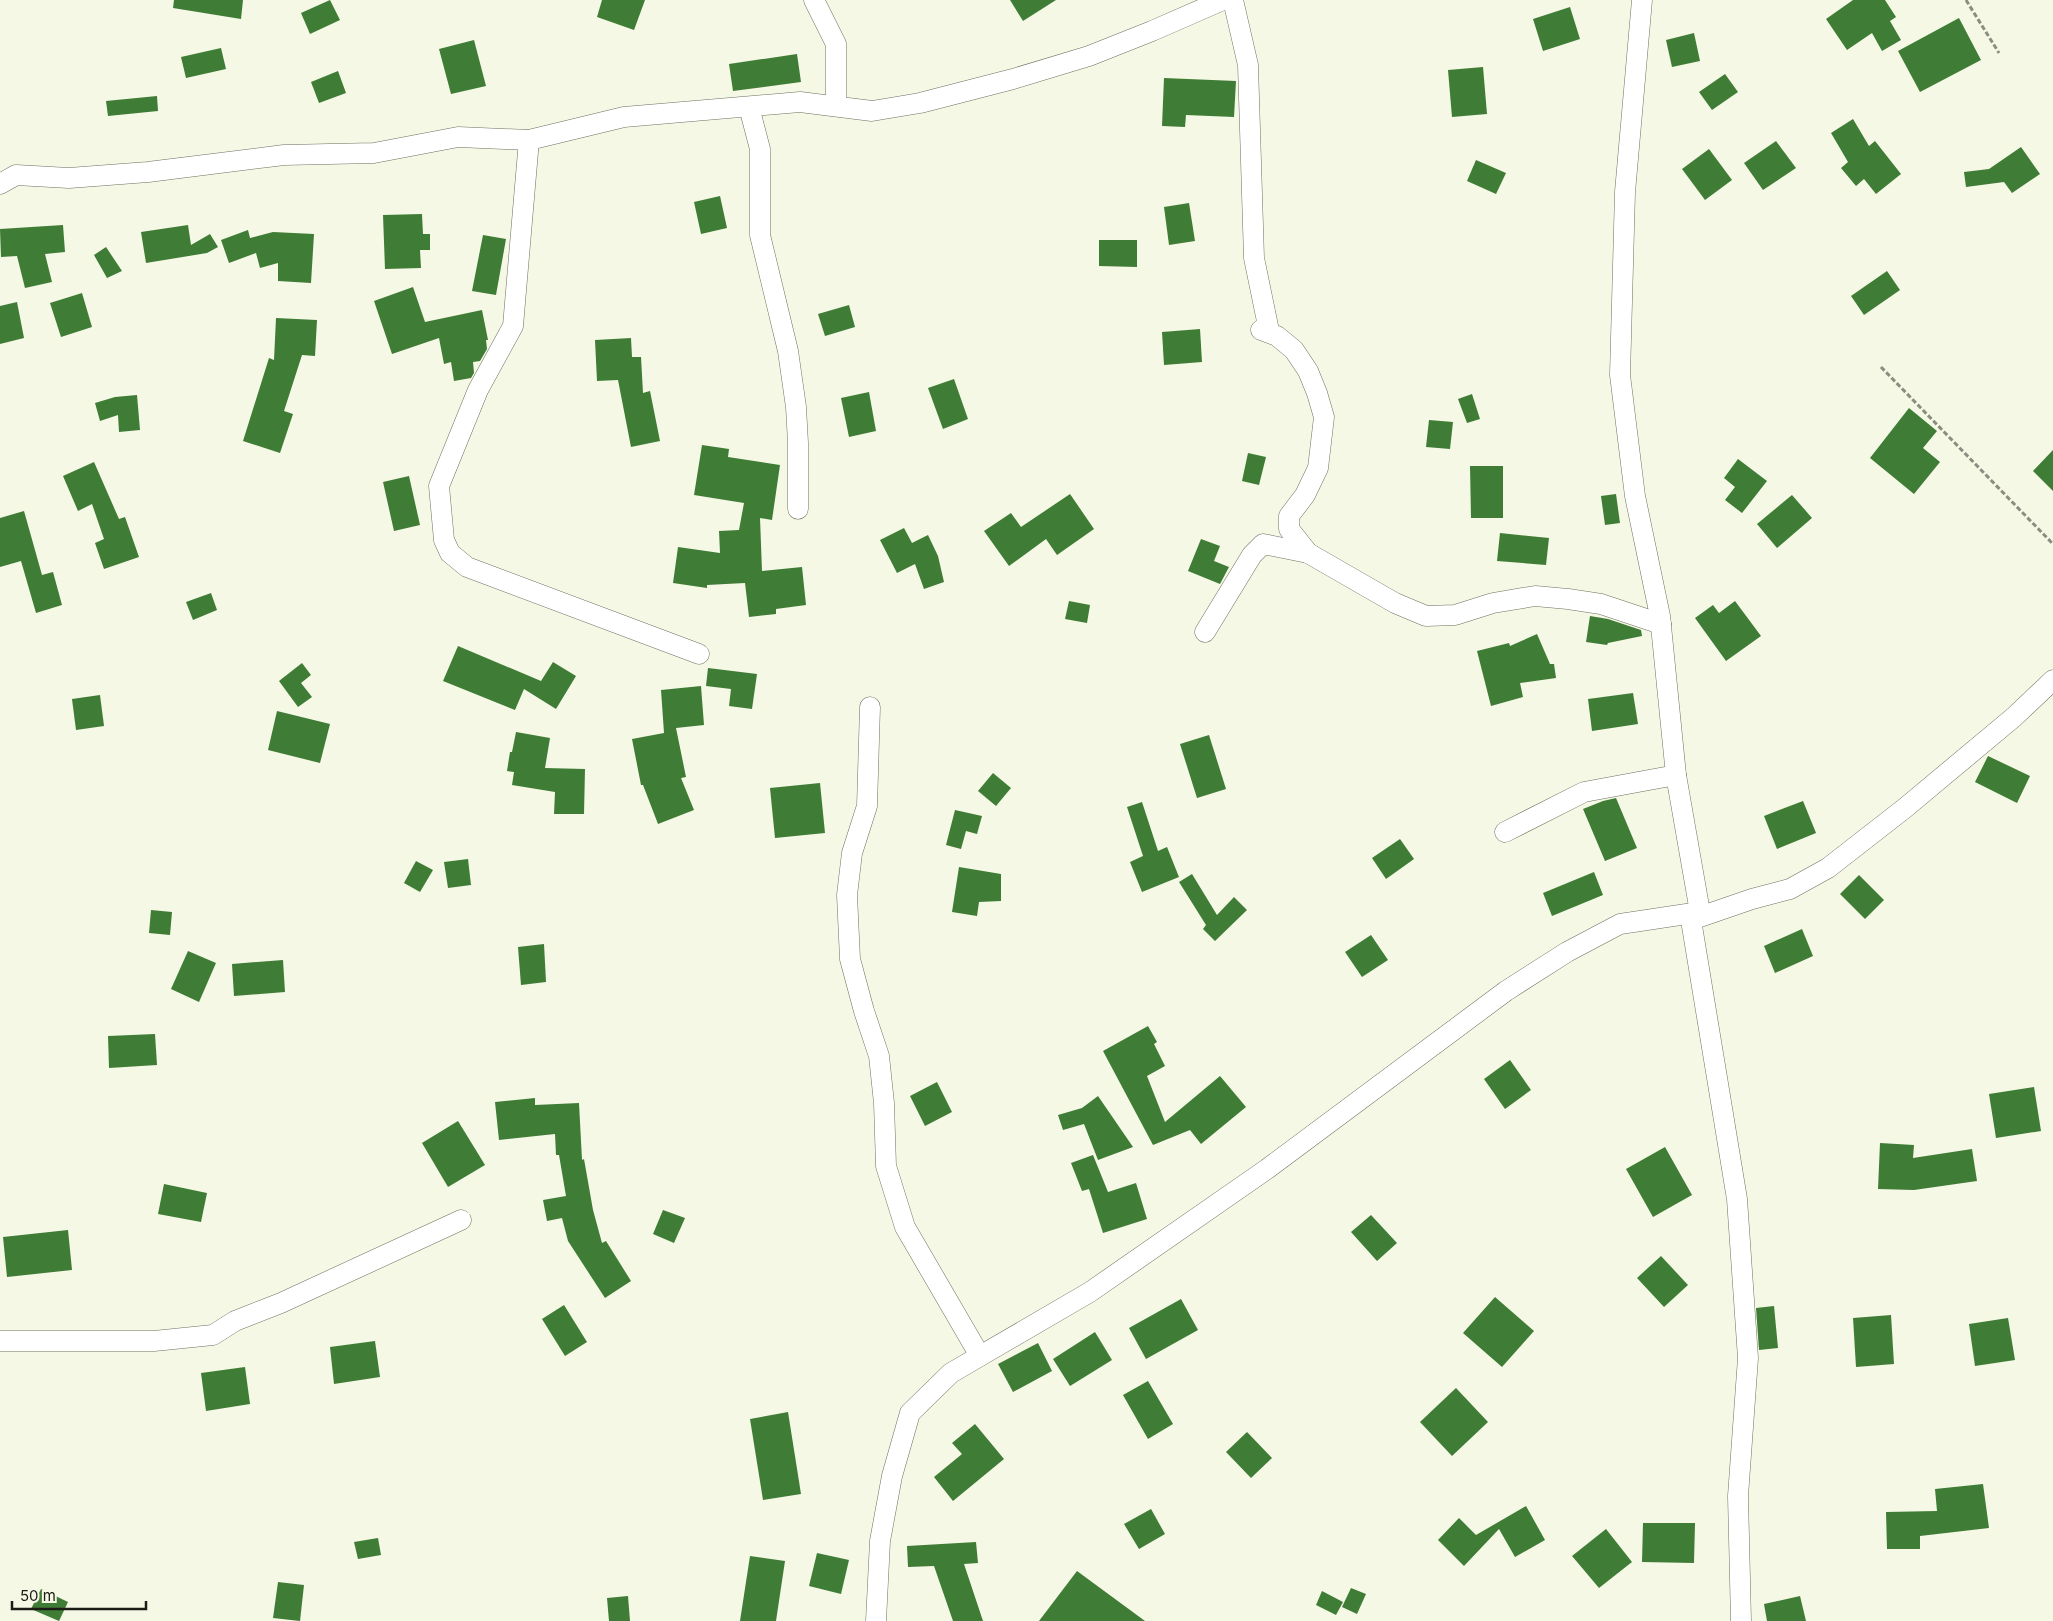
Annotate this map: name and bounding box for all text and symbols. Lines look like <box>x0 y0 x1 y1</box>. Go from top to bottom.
scale bar <box>12 1578 146 1610</box>
text: 50 m <box>20 1586 56 1605</box>

